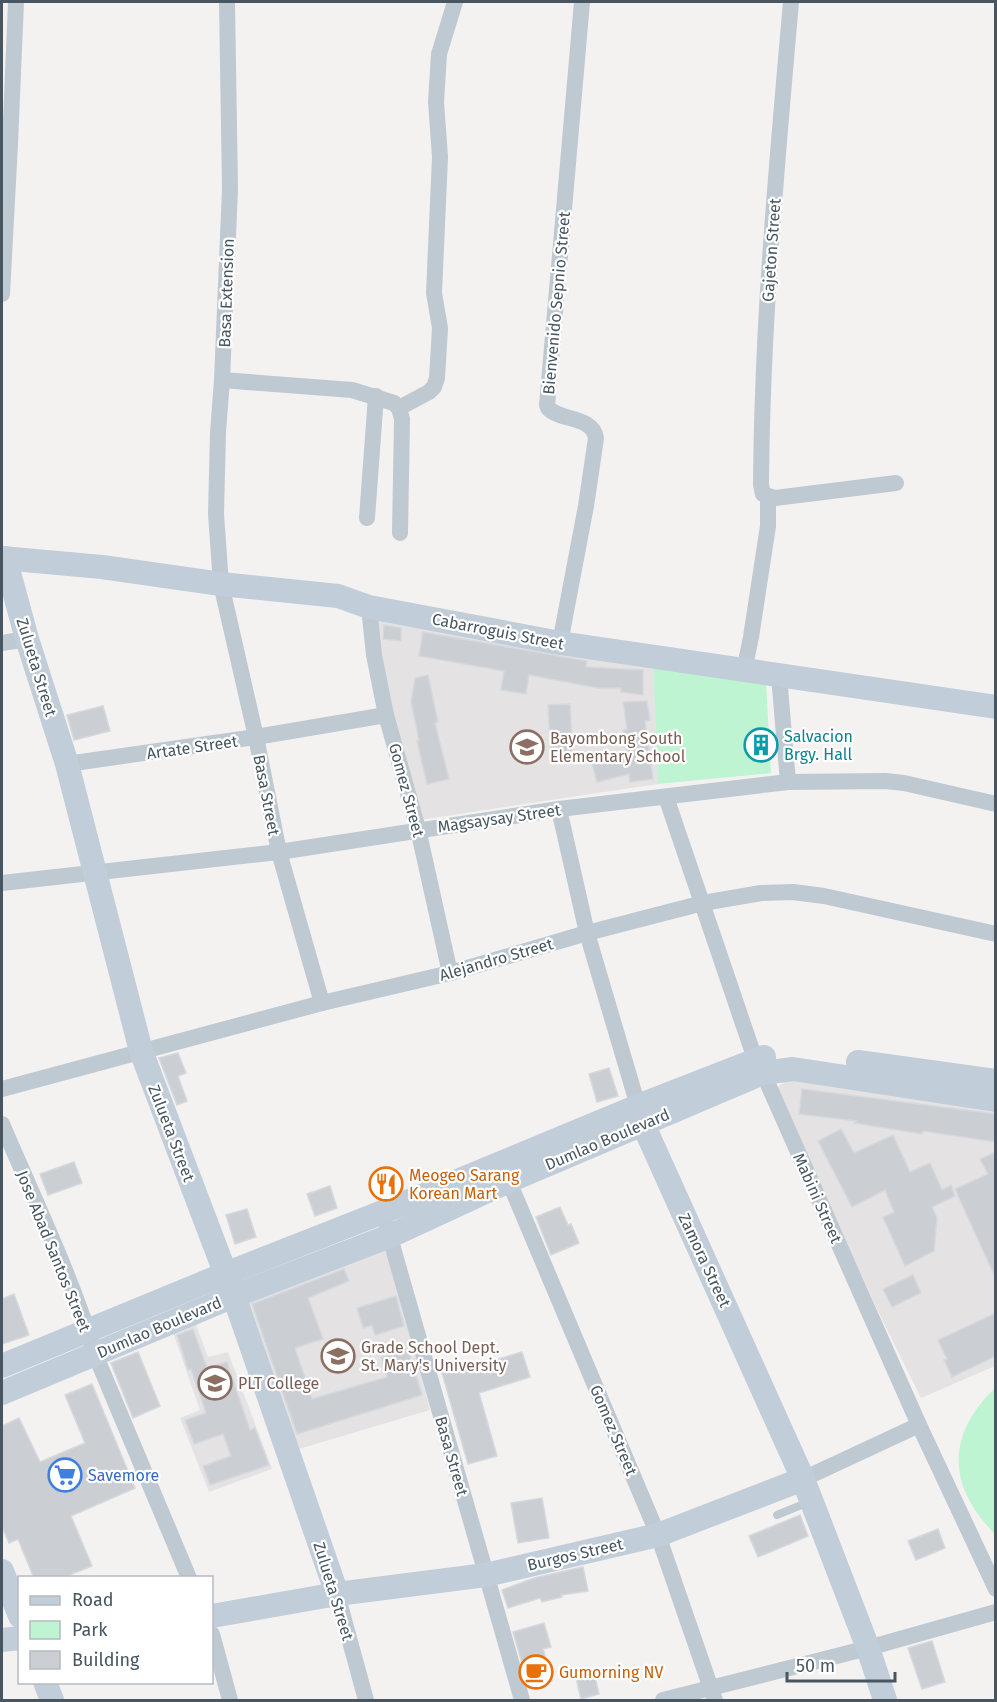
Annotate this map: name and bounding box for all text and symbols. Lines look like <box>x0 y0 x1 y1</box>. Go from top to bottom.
street label: Gajeton Street <box>758 197 785 302</box>
street label: Bienvenido Sepnio Street <box>539 211 574 395</box>
street label: Basa Extension <box>215 238 238 348</box>
street label: Cabarroguis Street <box>430 609 566 654</box>
street label: Zulueta Street <box>13 616 61 719</box>
building icon: Salvacion Brgy. Hall <box>743 727 779 763</box>
place label: Salvacion Brgy. Hall <box>784 727 853 764</box>
school or university icon: Bayombong South Elementary School <box>509 729 545 765</box>
place label: Bayombong South Elementary School <box>550 729 686 766</box>
street label: Artate Street <box>145 732 239 763</box>
street label: Gomez Street <box>385 741 428 839</box>
street label: Basa Street <box>249 753 284 837</box>
street label: Magsaysay Street <box>436 800 562 837</box>
street label: Alejandro Street <box>437 934 555 985</box>
street label: Zulueta Street <box>144 1082 199 1184</box>
street label: Dumlao Boulevard <box>542 1105 672 1174</box>
street label: Mabini Street <box>789 1150 846 1246</box>
restaurant icon: Meogeo Sarang Korean Mart <box>368 1166 404 1202</box>
place label: Meogeo Sarang Korean Mart <box>409 1166 520 1203</box>
street label: Jose Abad Santos Street <box>12 1168 95 1335</box>
street label: Zamora Street <box>674 1210 735 1311</box>
street label: Dumlao Boulevard <box>94 1293 224 1362</box>
school or university icon: Grade School Dept. St. Mary's University <box>320 1338 356 1374</box>
place label: Grade School Dept. St. Mary's University <box>361 1338 507 1375</box>
school or university icon: PLT College <box>197 1365 233 1401</box>
place label: PLT College <box>238 1374 319 1393</box>
street label: Gomez Street <box>586 1382 641 1478</box>
street label: Basa Street <box>431 1414 472 1498</box>
supermarket icon: Savemore <box>47 1457 83 1493</box>
place label: Savemore <box>88 1466 159 1485</box>
street label: Burgos Street <box>525 1534 625 1575</box>
street label: Zulueta Street <box>310 1540 358 1643</box>
legend <box>18 1576 213 1684</box>
text: Road <box>72 1589 114 1611</box>
text: Park <box>72 1619 108 1641</box>
scale bar <box>787 1645 895 1683</box>
text: Building <box>72 1649 140 1671</box>
cafe icon: Gumorning NV <box>518 1654 554 1690</box>
text: 50 m <box>796 1655 835 1677</box>
place label: Gumorning NV <box>559 1663 663 1682</box>

